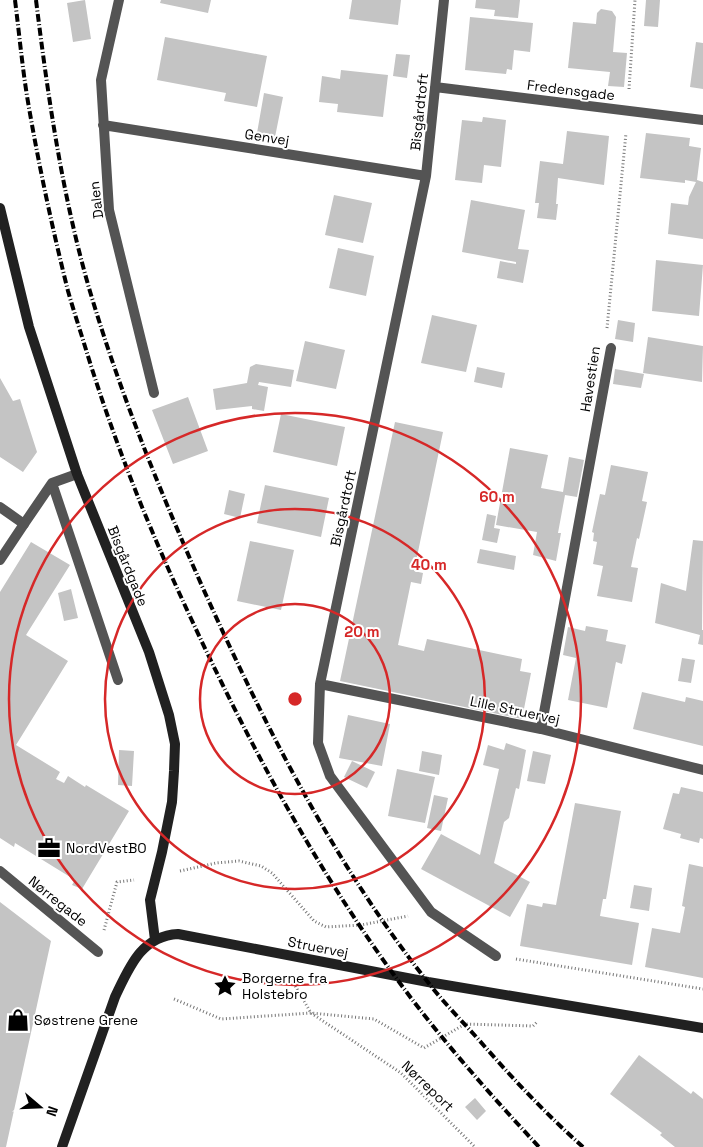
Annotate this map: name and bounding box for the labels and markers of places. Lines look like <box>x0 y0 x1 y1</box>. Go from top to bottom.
centre of rings <box>286 690 304 708</box>
office icon: NordVestBO <box>36 835 62 861</box>
place label: NordVestBO <box>66 839 147 857</box>
place label: Borgerne fra Holstebro <box>242 969 327 1003</box>
place icon: Borgerne fra Holstebro <box>212 973 238 999</box>
shop icon: Søstrene Grene <box>5 1007 31 1033</box>
place label: Søstrene Grene <box>34 1011 138 1029</box>

